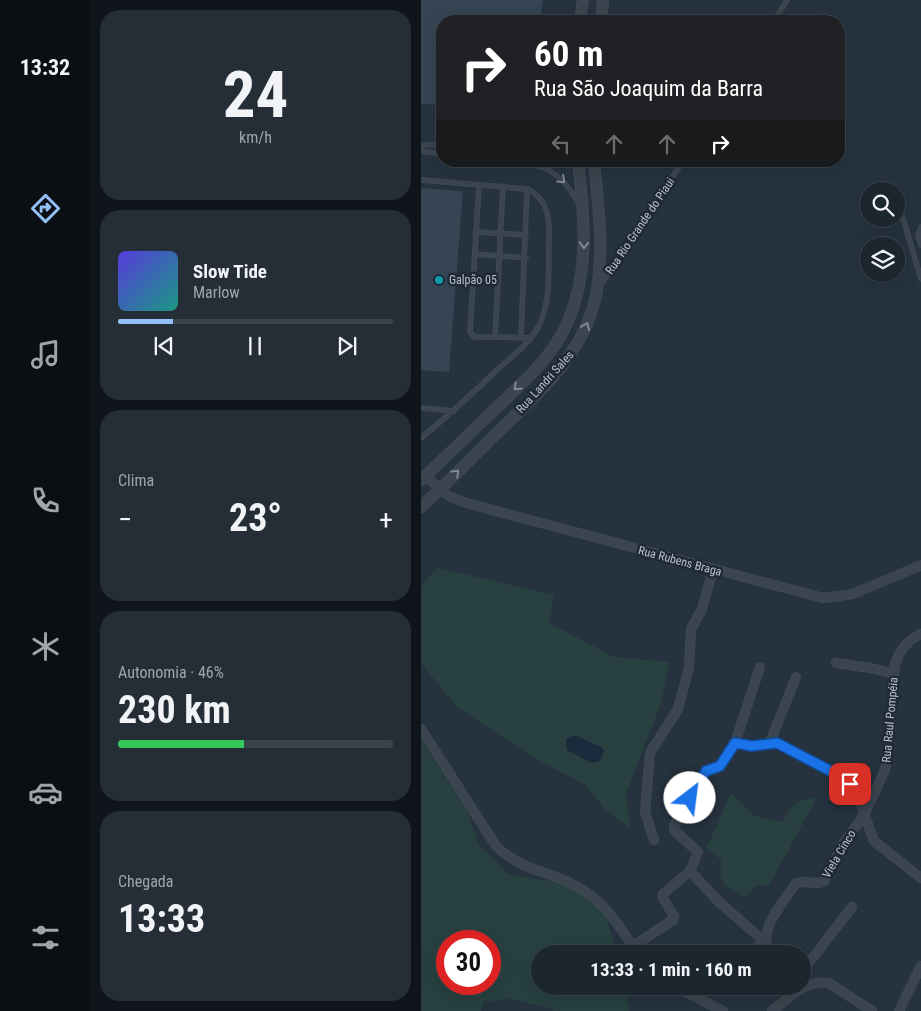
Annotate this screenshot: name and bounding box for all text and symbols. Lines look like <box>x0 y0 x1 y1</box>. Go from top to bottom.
text: 60 m <box>534 34 603 75</box>
icon: right <box>451 35 516 100</box>
text: 13:32 <box>20 55 70 80</box>
text: 24 <box>223 57 288 133</box>
text: Rua São Joaquim da Barra <box>534 76 763 101</box>
text: km/h <box>239 128 272 147</box>
icon: left <box>547 130 575 158</box>
icon: ahead <box>600 130 628 158</box>
icon: ahead <box>653 130 681 158</box>
icon: right <box>706 130 734 158</box>
one-way arrow <box>556 174 565 183</box>
street label: Rua Rio Grande do Piaui <box>602 175 678 277</box>
map controls <box>860 182 905 282</box>
button: search <box>860 182 905 227</box>
icon: directions <box>28 191 63 226</box>
button: layers <box>860 237 905 282</box>
one-way arrow <box>578 241 589 249</box>
text: Slow Tide <box>193 260 267 283</box>
place label: Galpão 05 <box>449 273 497 287</box>
marker: Galpão 05 <box>433 274 445 286</box>
text: Marlow <box>193 283 240 302</box>
one-way arrow <box>580 322 590 331</box>
icon: previous <box>150 332 178 360</box>
icon: pause <box>241 332 269 360</box>
icon: next <box>333 332 361 360</box>
icon: music <box>28 337 63 372</box>
street label: Rua Landri Sales <box>513 348 577 416</box>
one-way arrow <box>514 381 523 390</box>
one-way arrow <box>451 470 460 479</box>
text: Clima <box>118 471 154 490</box>
icon: phone <box>28 483 63 518</box>
text: 23° <box>229 496 282 540</box>
text: − <box>118 503 132 536</box>
text: + <box>379 503 393 536</box>
street label: Rua Rubens Braga <box>637 543 723 579</box>
icon: climate <box>28 629 63 664</box>
text: Autonomia · 46% <box>118 663 224 682</box>
street label: Rua Raul Pompéia <box>879 676 901 763</box>
text: 230 km <box>118 688 231 732</box>
pin <box>829 763 871 805</box>
icon: arrive <box>836 770 864 798</box>
position arrow <box>663 771 715 823</box>
icon: car <box>28 775 63 810</box>
street label: Viela Cinco <box>819 828 859 880</box>
text: Chegada <box>118 872 173 891</box>
text: 13:33 <box>118 897 205 941</box>
icon: filters <box>28 920 63 955</box>
speed limit sign: 30 <box>436 930 501 995</box>
text: 13:33 · 1 min · 160 m <box>590 958 752 981</box>

